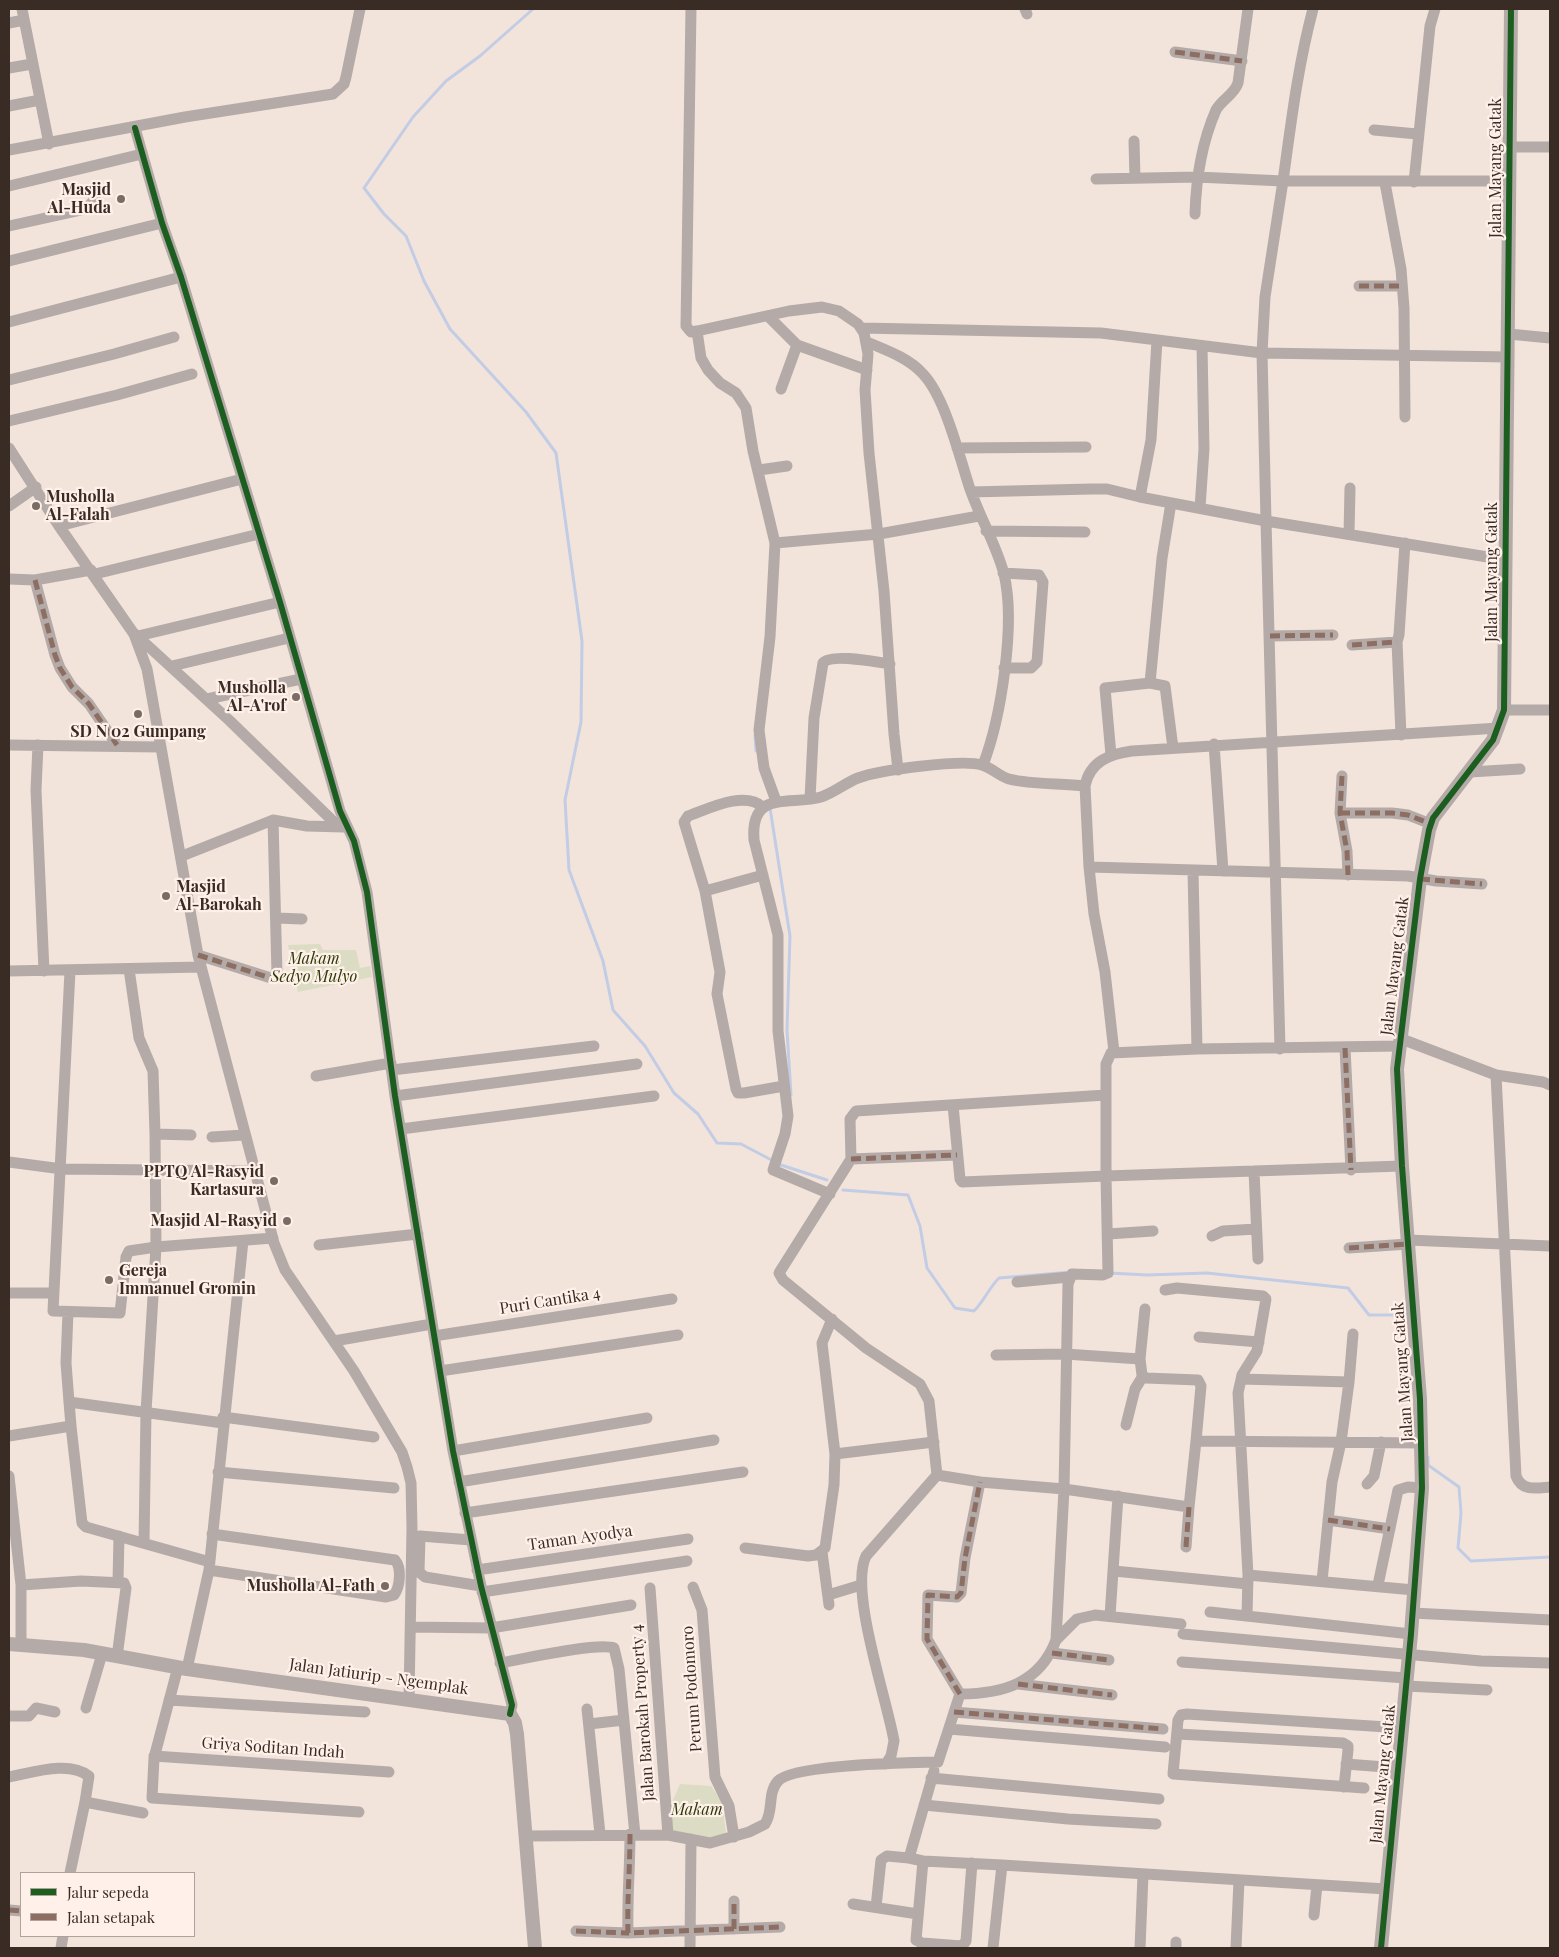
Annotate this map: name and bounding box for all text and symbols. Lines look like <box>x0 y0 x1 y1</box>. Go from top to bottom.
street label: Jalan Mayang Gatak <box>1486 98 1506 238</box>
place label: Masjid Al-Huda <box>48 180 111 218</box>
marker: Masjid Al-Huda <box>115 193 127 205</box>
place label: Musholla Al-Falah <box>46 487 115 525</box>
marker: Musholla Al-Falah <box>30 500 42 512</box>
street label: Jalan Mayang Gatak <box>1482 502 1502 642</box>
place label: Musholla Al-A'rof <box>217 678 286 716</box>
marker: Musholla Al-A'rof <box>290 691 302 703</box>
marker: SD N 02 Gumpang <box>132 708 144 720</box>
place label: SD N 02 Gumpang <box>70 722 206 742</box>
place label: Masjid Al-Barokah <box>176 877 262 915</box>
marker: Masjid Al-Barokah <box>160 890 172 902</box>
street label: Jalan Mayang Gatak <box>1377 895 1413 1037</box>
park label: Makam Sedyo Mulyo <box>271 949 357 987</box>
place label: PPTQ Al-Rasyid Kartasura <box>144 1162 264 1200</box>
marker: PPTQ Al-Rasyid Kartasura <box>268 1175 280 1187</box>
place label: Masjid Al-Rasyid <box>151 1211 277 1231</box>
marker: Masjid Al-Rasyid <box>281 1215 293 1227</box>
place label: Gereja Immanuel Gromin <box>119 1261 256 1299</box>
marker: Gereja Immanuel Gromin <box>103 1274 115 1286</box>
street label: Puri Cantika 4 <box>498 1284 602 1318</box>
street label: Jalan Mayang Gatak <box>1389 1302 1417 1442</box>
street label: Taman Ayodya <box>526 1521 634 1555</box>
place label: Musholla Al-Fath <box>247 1576 375 1596</box>
marker: Musholla Al-Fath <box>379 1580 391 1592</box>
street label: Jalan Barokah Property 4 <box>627 1624 659 1802</box>
street label: Perum Podomoro <box>678 1625 706 1753</box>
street label: Jalan Jatiurip - Ngemplak <box>288 1655 470 1699</box>
street label: Jalan Mayang Gatak <box>1366 1703 1400 1845</box>
street label: Griya Soditan Indah <box>201 1733 345 1763</box>
park label: Makam <box>671 1800 723 1820</box>
legend <box>20 1872 195 1937</box>
text: Jalur sepeda <box>67 1882 149 1902</box>
text: Jalan setapak <box>67 1907 155 1927</box>

